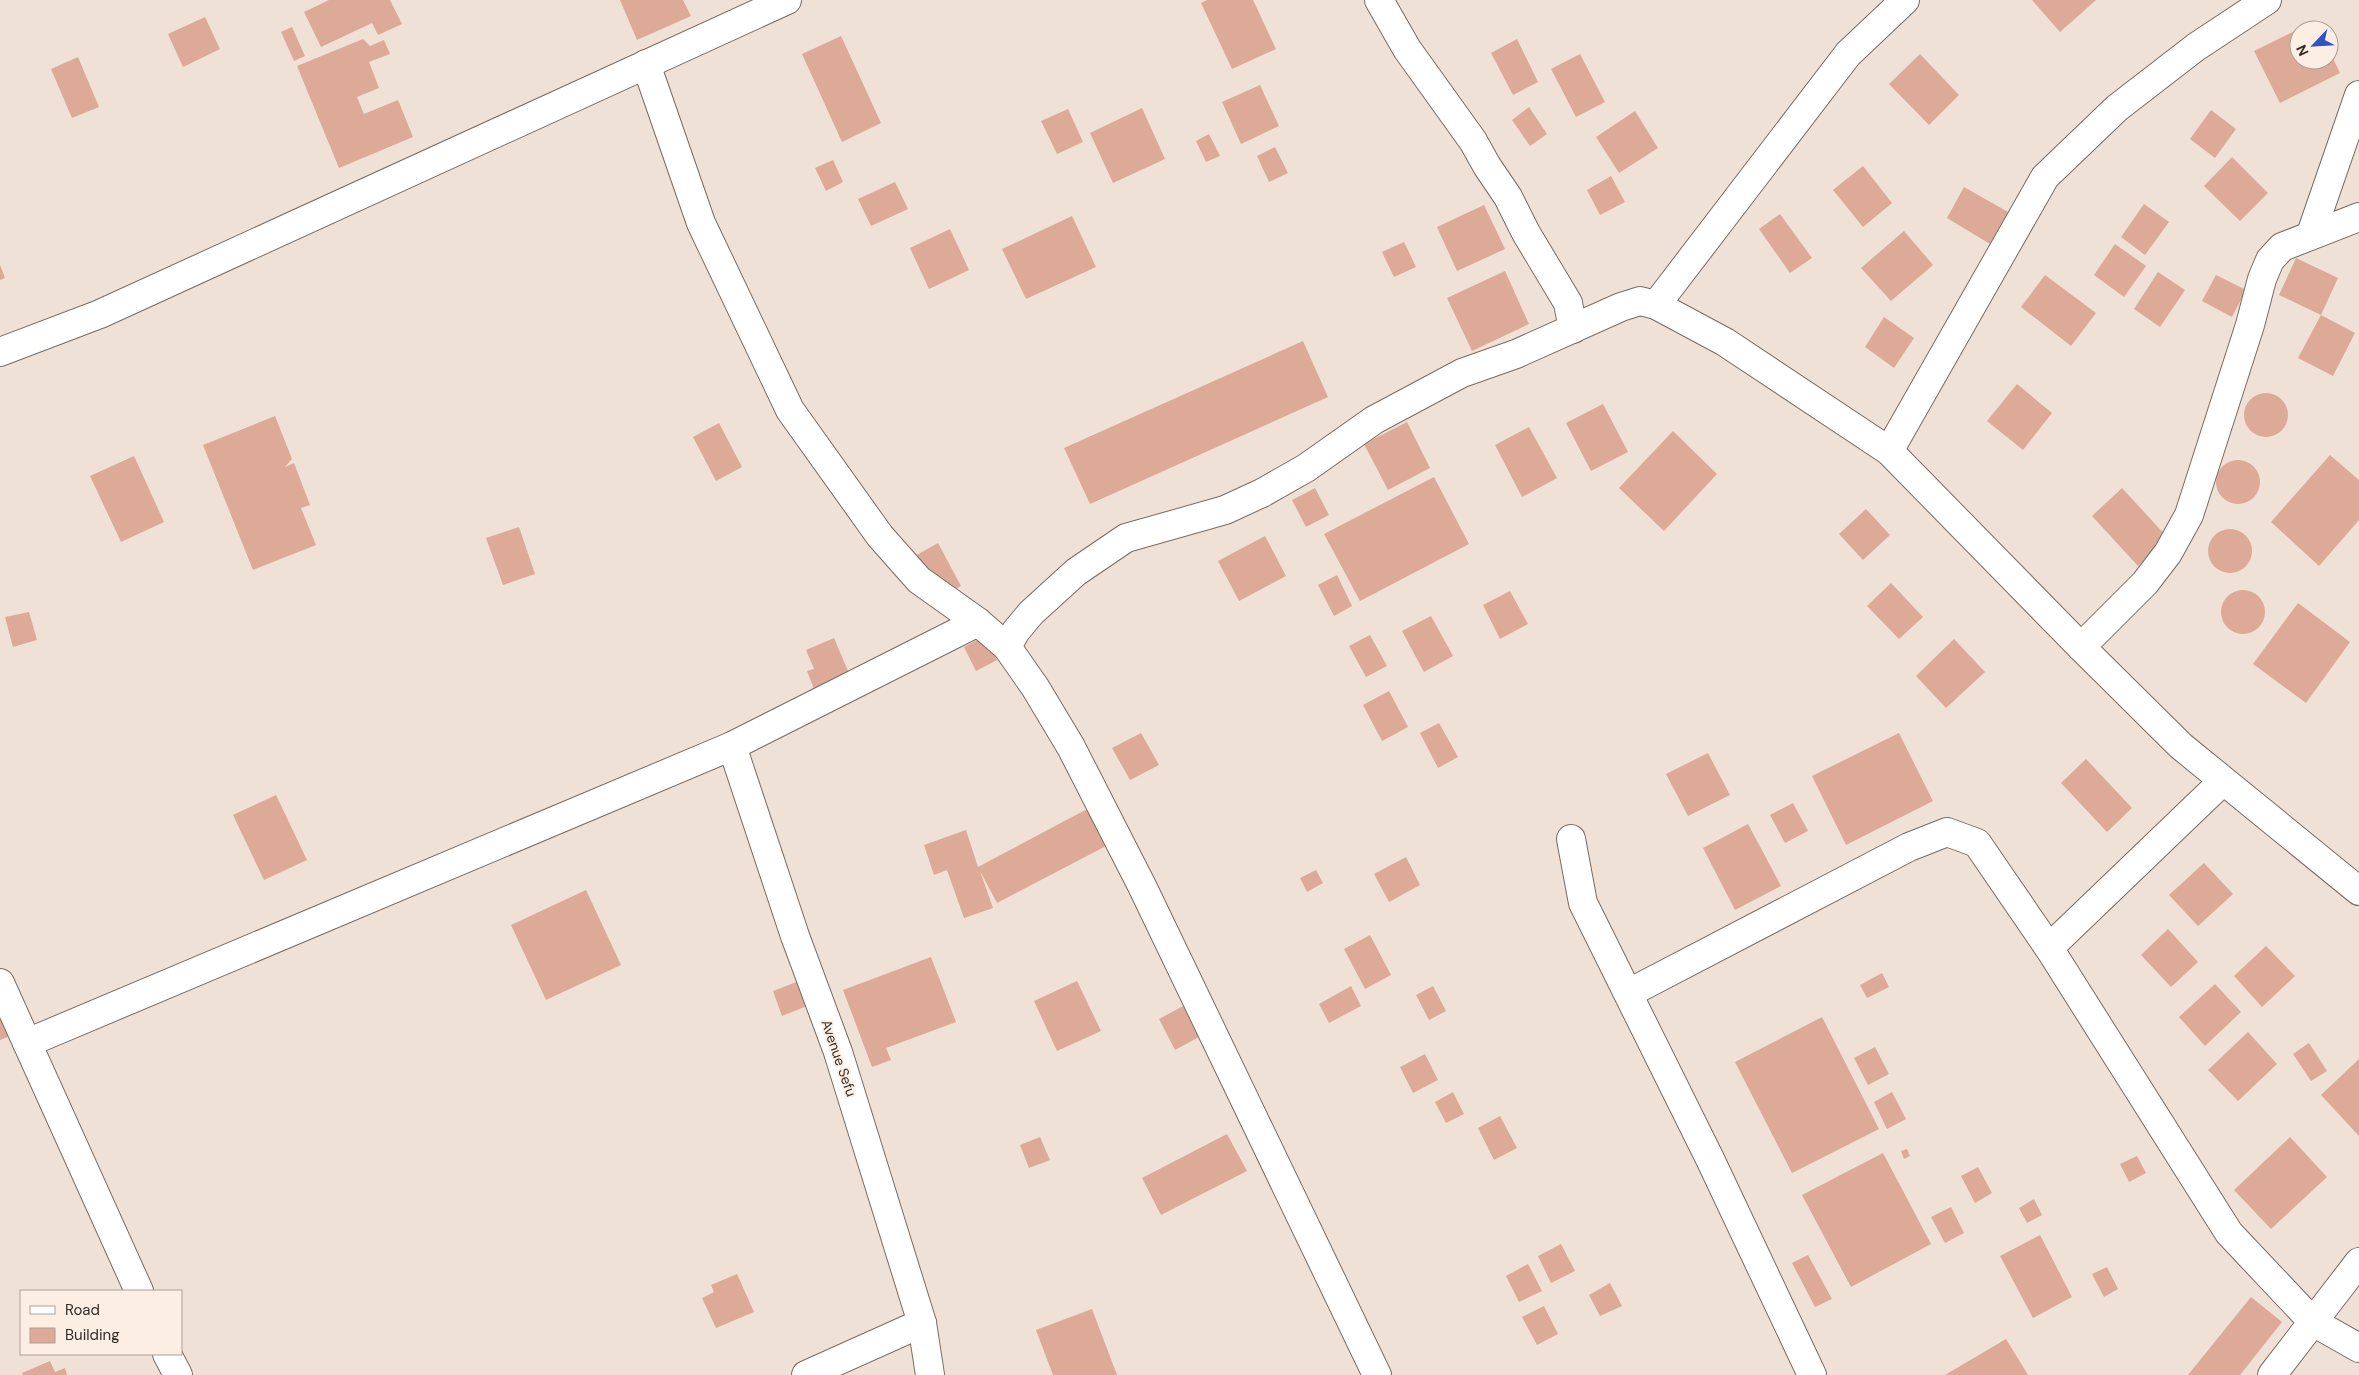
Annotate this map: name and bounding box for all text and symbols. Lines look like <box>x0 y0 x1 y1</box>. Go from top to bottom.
north arrow <box>2289 20 2339 70</box>
text: N <box>2292 42 2313 59</box>
street label: Avenue Sefu <box>817 1017 861 1099</box>
legend <box>20 1290 182 1355</box>
text: Road <box>65 1300 100 1320</box>
text: Building <box>65 1325 120 1345</box>

